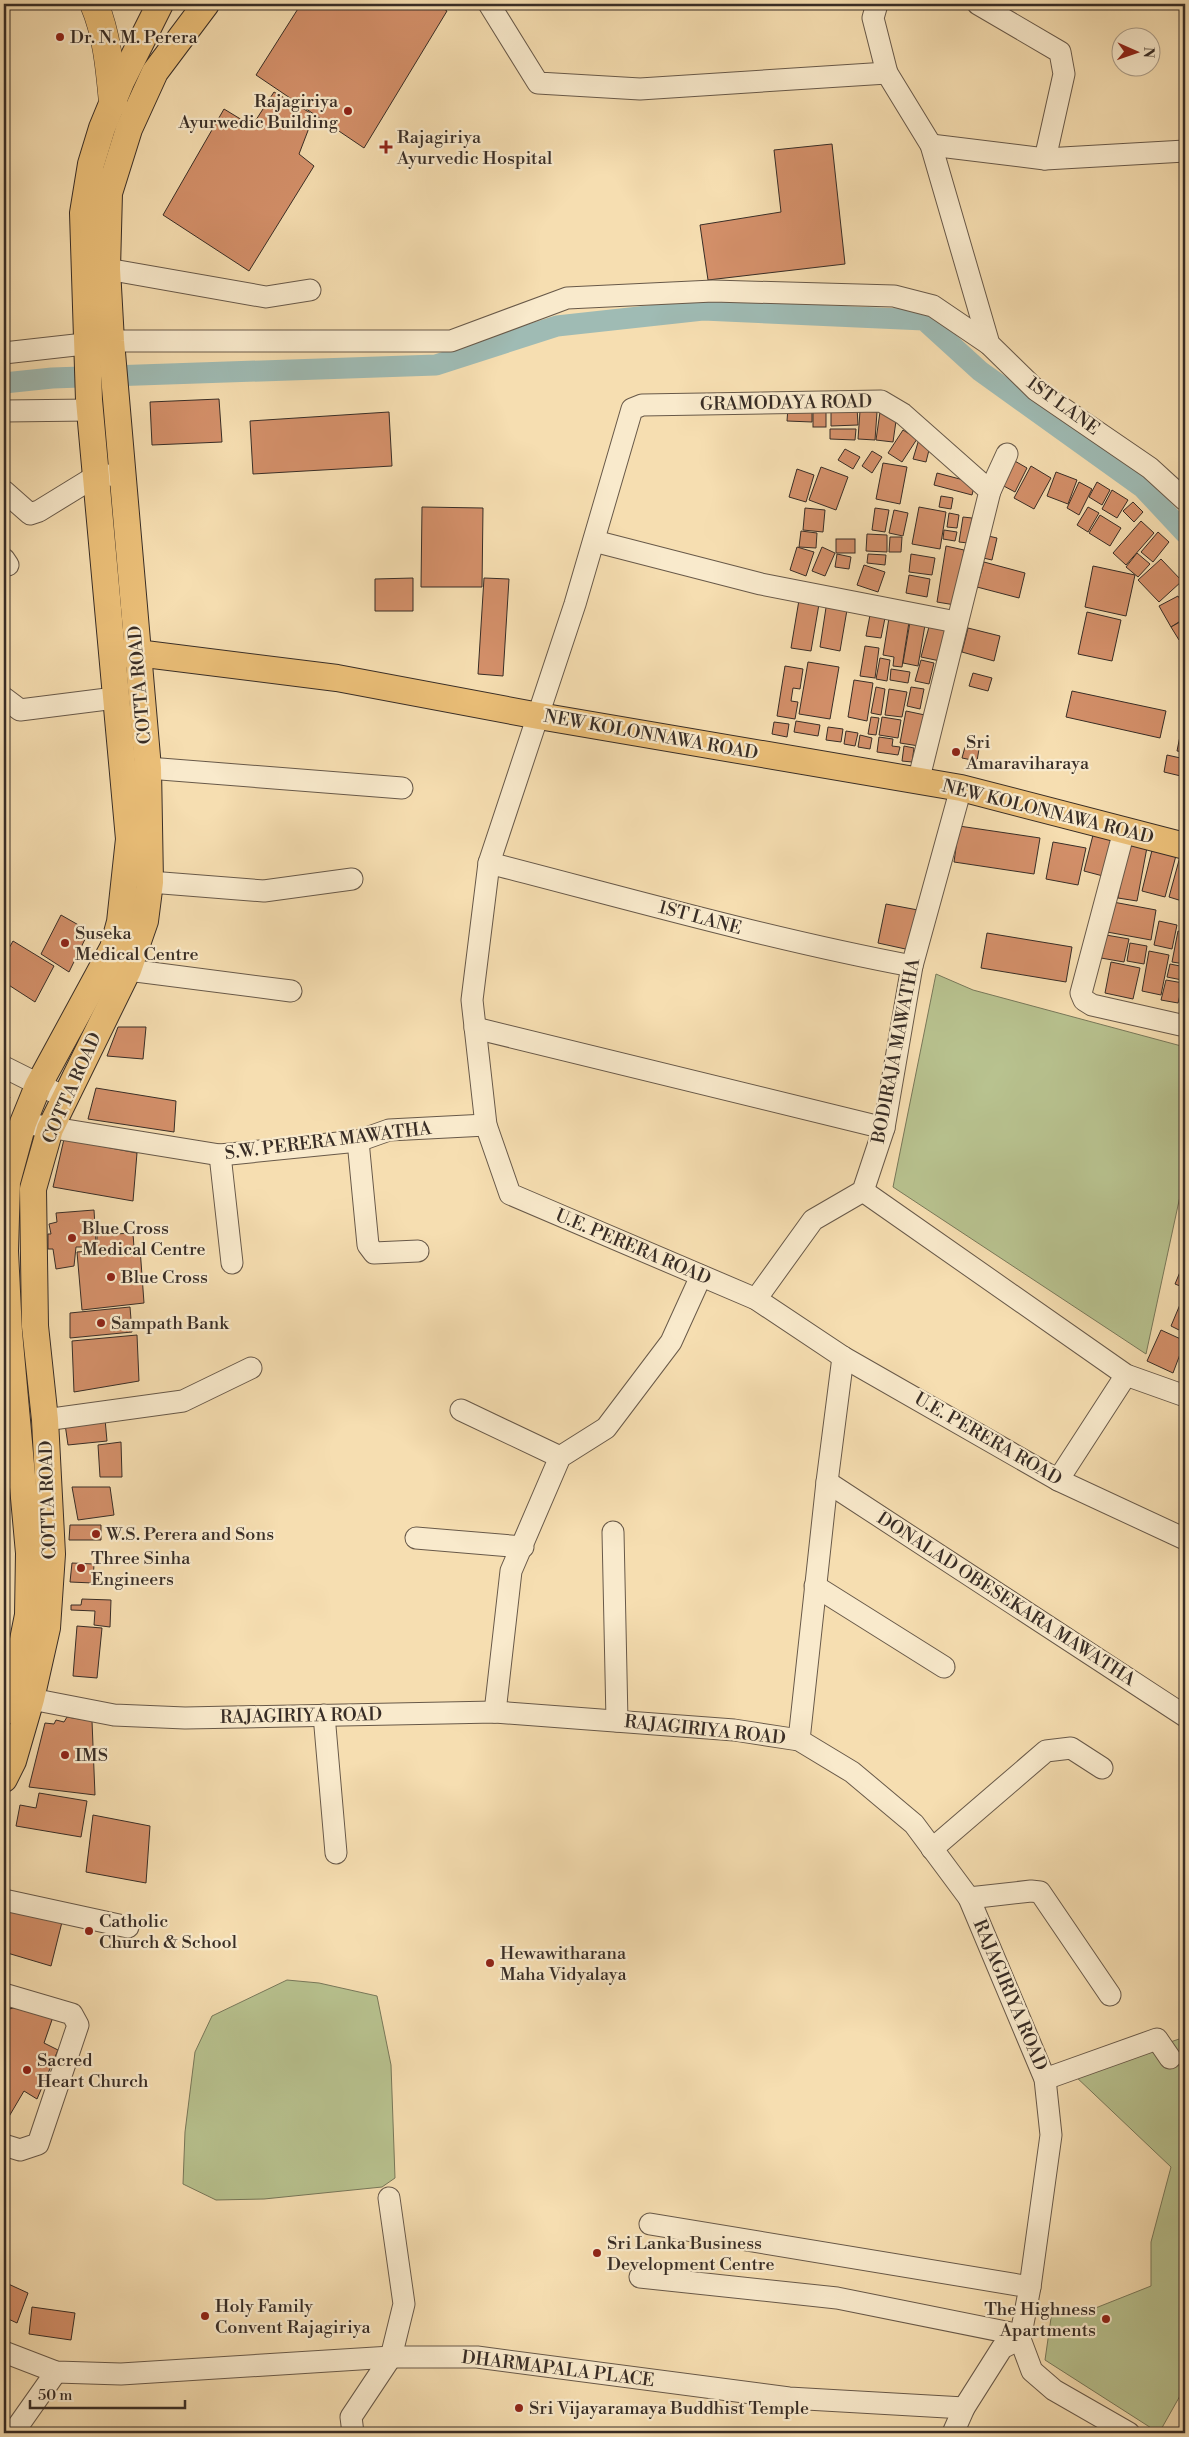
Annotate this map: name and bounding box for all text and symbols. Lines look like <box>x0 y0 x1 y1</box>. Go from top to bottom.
place label: Dr. N. M. Perera <box>70 26 198 49</box>
north arrow <box>1112 28 1162 78</box>
marker: Dr. N. M. Perera <box>54 31 66 43</box>
text: N <box>1139 47 1157 58</box>
place label: Rajagiriya Ayurwedic Building <box>177 90 339 134</box>
marker: Rajagiriya Ayurwedic Building <box>342 105 354 117</box>
place label: Rajagiriya Ayurvedic Hospital <box>396 126 553 170</box>
marker: Rajagiriya Ayurvedic Hospital <box>379 140 393 154</box>
street label: 1ST LANE <box>1022 372 1104 440</box>
street label: GRAMODAYA ROAD <box>700 390 872 416</box>
street label: COTTA ROAD <box>123 625 157 745</box>
street label: NEW KOLONNAWA ROAD <box>542 705 760 765</box>
place label: Sri Amaraviharaya <box>965 731 1090 775</box>
marker: Sri Amaraviharaya <box>950 746 962 758</box>
street label: NEW KOLONNAWA ROAD <box>940 775 1156 849</box>
street label: 1ST LANE <box>656 896 744 940</box>
place label: Suseka Medical Centre <box>75 922 199 966</box>
marker: Suseka Medical Centre <box>59 937 71 949</box>
street label: BODIRAJA MAWATHA <box>867 956 925 1146</box>
street label: COTTA ROAD <box>37 1029 107 1147</box>
street label: S.W. PERERA MAWATHA <box>223 1117 433 1165</box>
street label: U.E. PERERA ROAD <box>552 1204 714 1290</box>
place label: Blue Cross Medical Centre <box>81 1217 206 1261</box>
marker: Blue Cross Medical Centre <box>66 1232 78 1244</box>
place label: Blue Cross <box>120 1266 208 1289</box>
marker: Blue Cross <box>105 1271 117 1283</box>
place label: Sampath Bank <box>111 1312 230 1335</box>
marker: Sampath Bank <box>95 1317 107 1329</box>
street label: U.E. PERERA ROAD <box>910 1387 1066 1491</box>
street label: COTTA ROAD <box>34 1440 62 1560</box>
street label: DONALAD OBESEKARA MAWATHA <box>872 1507 1140 1692</box>
place label: W.S. Perera and Sons <box>105 1523 274 1546</box>
marker: W.S. Perera and Sons <box>90 1528 102 1540</box>
place label: Three Sinha Engineers <box>91 1547 191 1591</box>
marker: Three Sinha Engineers <box>75 1562 87 1574</box>
street label: RAJAGIRIYA ROAD <box>220 1703 382 1729</box>
street label: RAJAGIRIYA ROAD <box>623 1710 787 1750</box>
place label: IMS <box>75 1744 108 1767</box>
marker: IMS <box>59 1749 71 1761</box>
place label: Catholic Church & School <box>99 1910 238 1954</box>
street label: RAJAGIRIYA ROAD <box>968 1916 1052 2074</box>
marker: Catholic Church & School <box>83 1925 95 1937</box>
place label: Hewawitharana Maha Vidyalaya <box>500 1942 628 1986</box>
marker: Hewawitharana Maha Vidyalaya <box>484 1957 496 1969</box>
place label: Sacred Heart Church <box>37 2049 149 2093</box>
marker: Sacred Heart Church <box>21 2064 33 2076</box>
place label: Sri Lanka Business Development Centre <box>607 2232 775 2276</box>
marker: Sri Lanka Business Development Centre <box>591 2247 603 2259</box>
place label: Holy Family Convent Rajagiriya <box>215 2295 372 2339</box>
place label: The Highness Apartments <box>984 2298 1096 2342</box>
marker: Holy Family Convent Rajagiriya <box>199 2310 211 2322</box>
marker: The Highness Apartments <box>1100 2313 1112 2325</box>
street label: DHARMAPALA PLACE <box>460 2346 656 2392</box>
scale bar <box>30 2377 185 2409</box>
text: 50 m <box>38 2386 72 2405</box>
place label: Sri Vijayaramaya Buddhist Temple <box>529 2397 809 2420</box>
marker: Sri Vijayaramaya Buddhist Temple <box>513 2402 525 2414</box>

